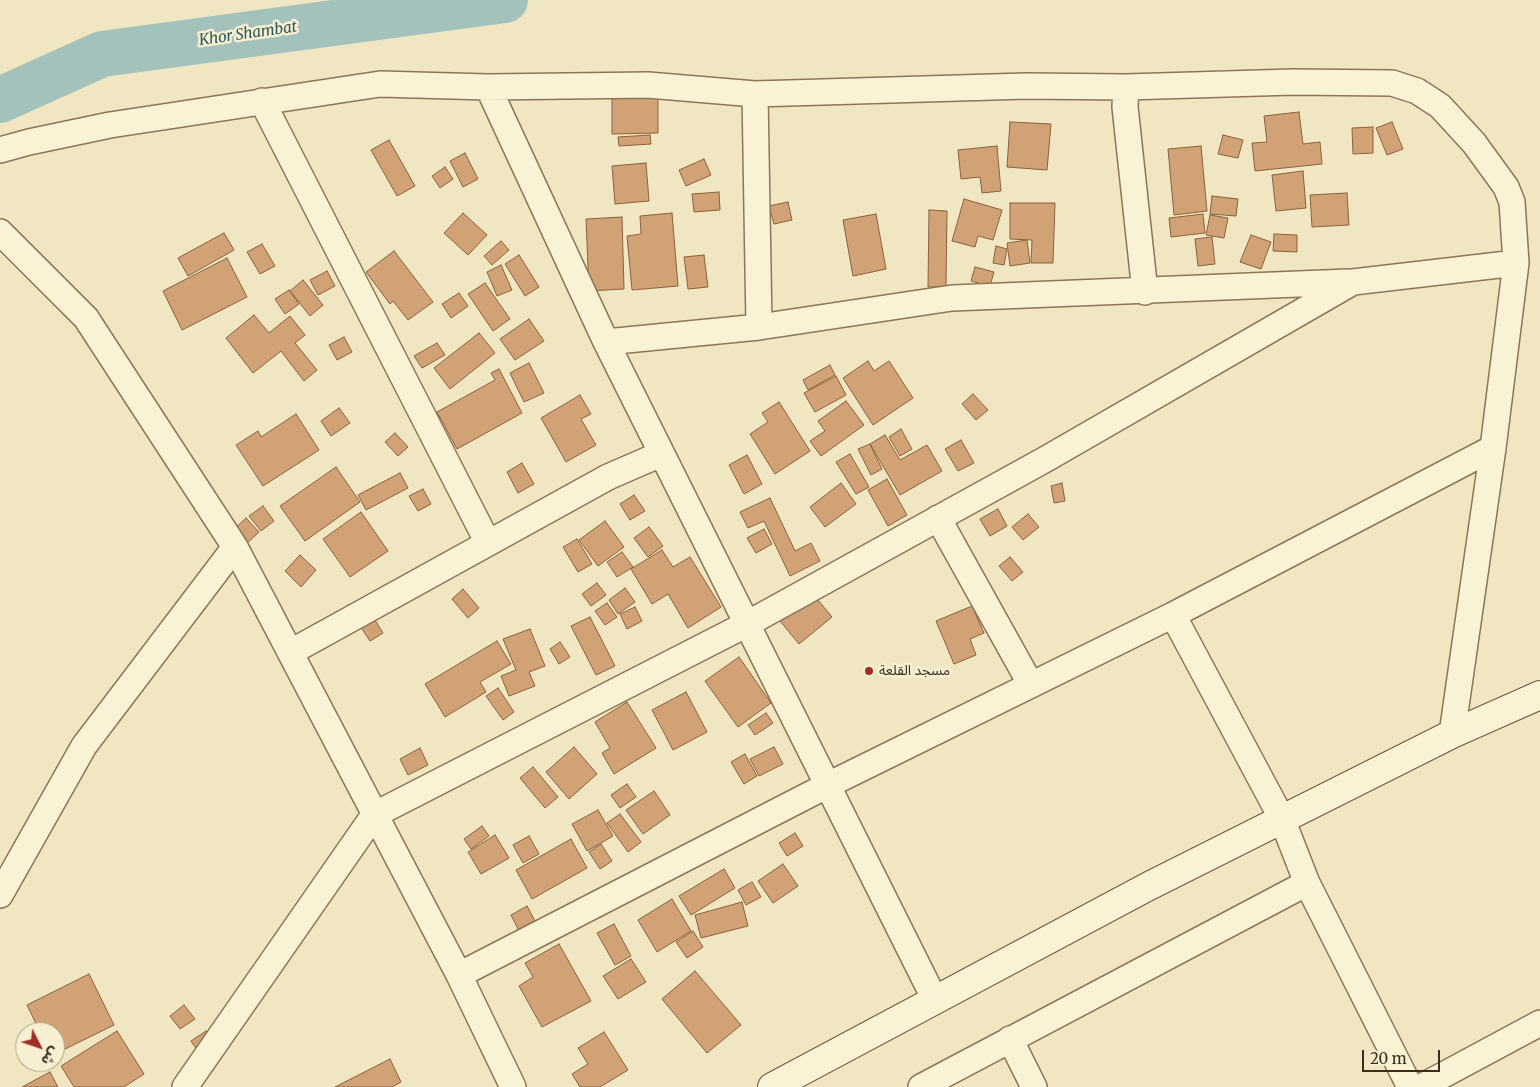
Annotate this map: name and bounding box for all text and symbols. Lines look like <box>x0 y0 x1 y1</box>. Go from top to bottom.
water label: Khor Shambat <box>198 18 298 50</box>
place label: مسجد القلعة <box>879 663 950 679</box>
marker: مسجد القلعة <box>863 665 875 677</box>
north arrow <box>15 1022 65 1072</box>
scale bar <box>1365 1040 1442 1072</box>
text: ش <box>37 1043 64 1069</box>
text: 20 m <box>1370 1049 1407 1068</box>

